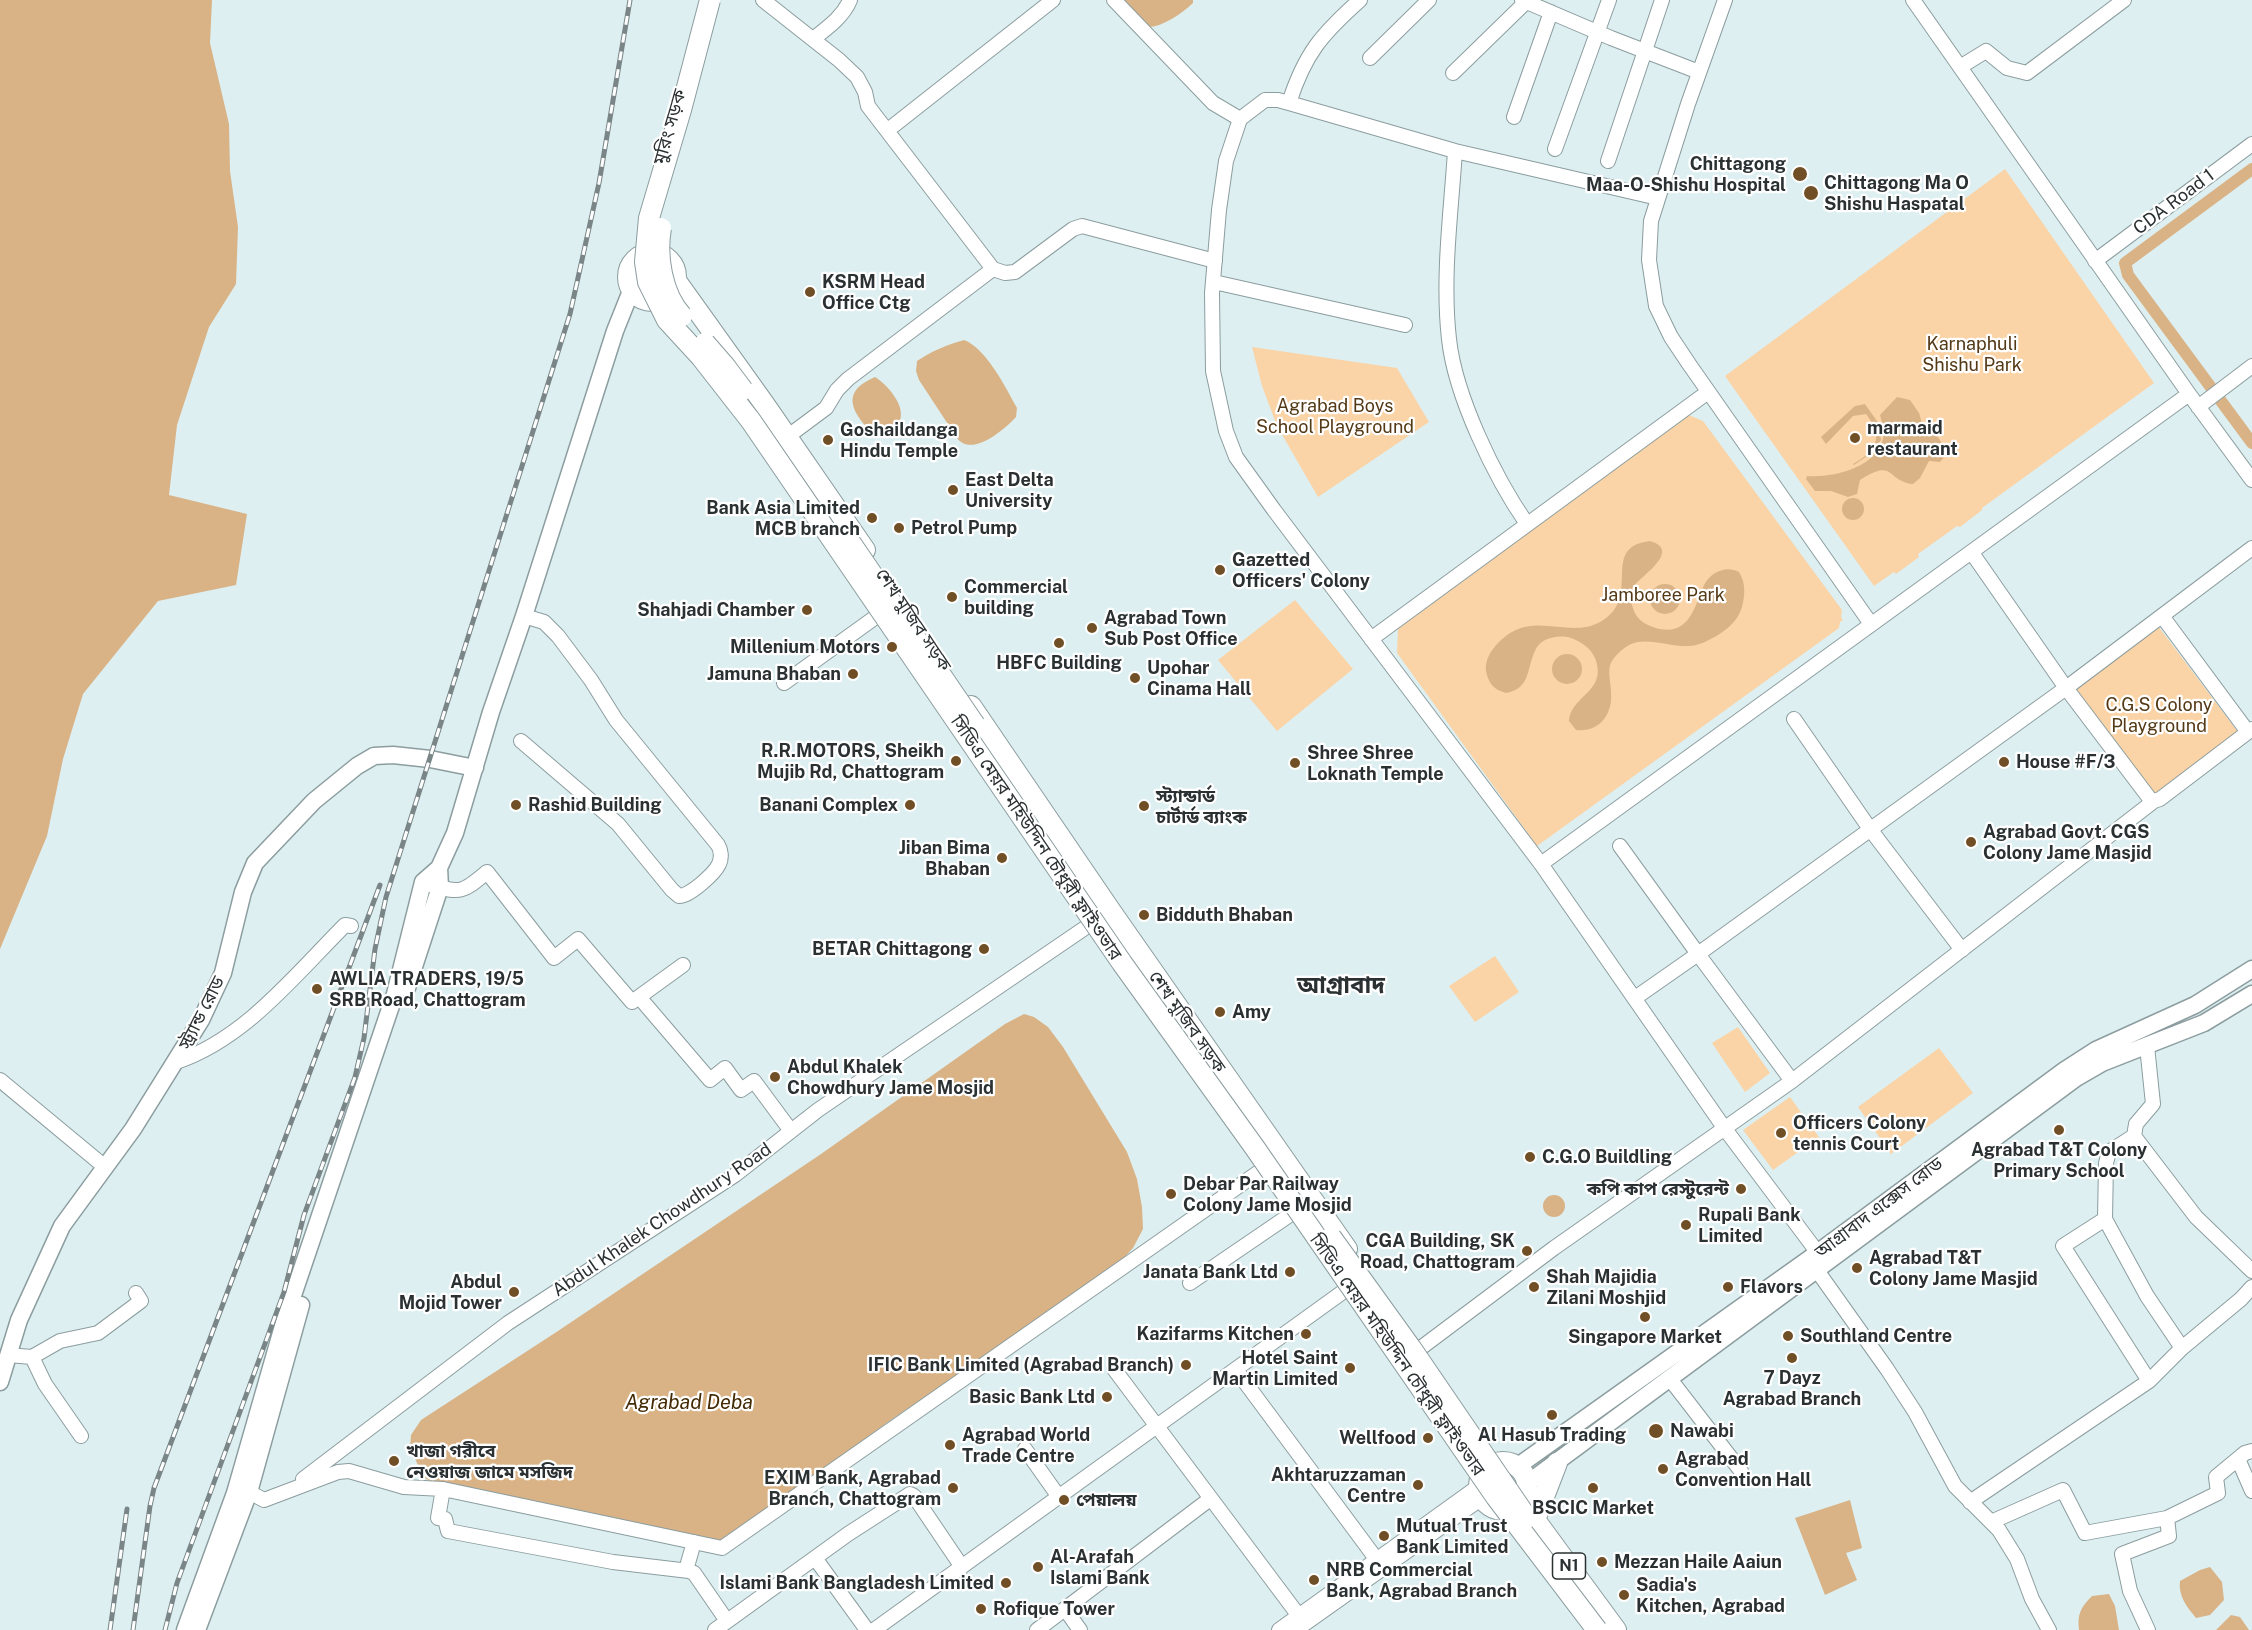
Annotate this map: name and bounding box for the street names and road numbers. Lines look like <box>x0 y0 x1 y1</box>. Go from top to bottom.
street label: মুরিং সড়ক <box>649 87 691 167</box>
street label: CDA Road 1 <box>2129 165 2219 239</box>
street label: শেখ মুজিব সড়ক <box>871 565 955 675</box>
street label: সিডিএ মেয়র মহিউদ্দিন চৌধুরী ফ্লাইওভার <box>946 712 1126 964</box>
street label: শেখ মুজিব সড়ক <box>1144 967 1230 1077</box>
street label: স্ট্র্যান্ড রোড <box>174 973 230 1053</box>
street label: Abdul Khalek Chowdhury Road <box>548 1139 776 1301</box>
street label: আগ্রাবাদ এক্সেস রোড <box>1811 1153 1947 1263</box>
street label: সিডিএ মেয়র মহিউদ্দিন চৌধুরী ফ্লাইওভার <box>1305 1230 1489 1480</box>
road number: N1 <box>1552 1553 1586 1579</box>

